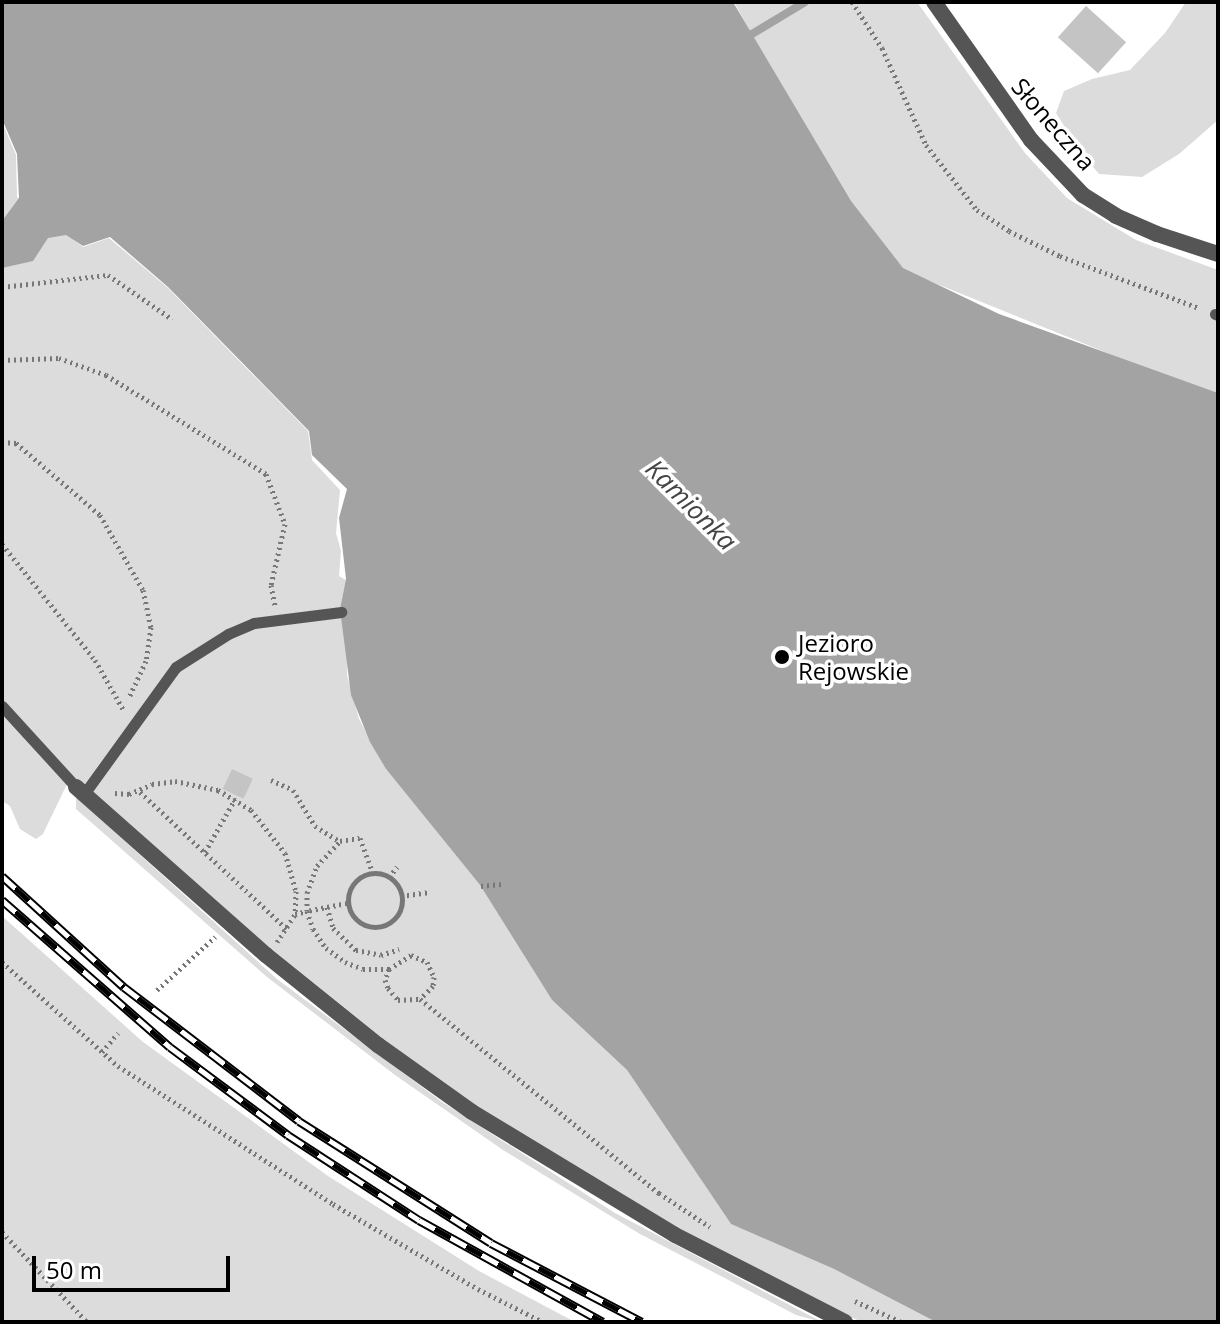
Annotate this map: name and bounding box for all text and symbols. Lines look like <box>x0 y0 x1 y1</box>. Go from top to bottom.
street label: Słoneczna <box>1006 72 1102 176</box>
water label: Kamionka <box>639 453 743 557</box>
place label: Jezioro Rejowskie <box>798 629 909 685</box>
marker: Jezioro Rejowskie <box>773 648 791 666</box>
scale bar <box>36 1240 234 1290</box>
text: 50 m <box>46 1253 102 1286</box>

